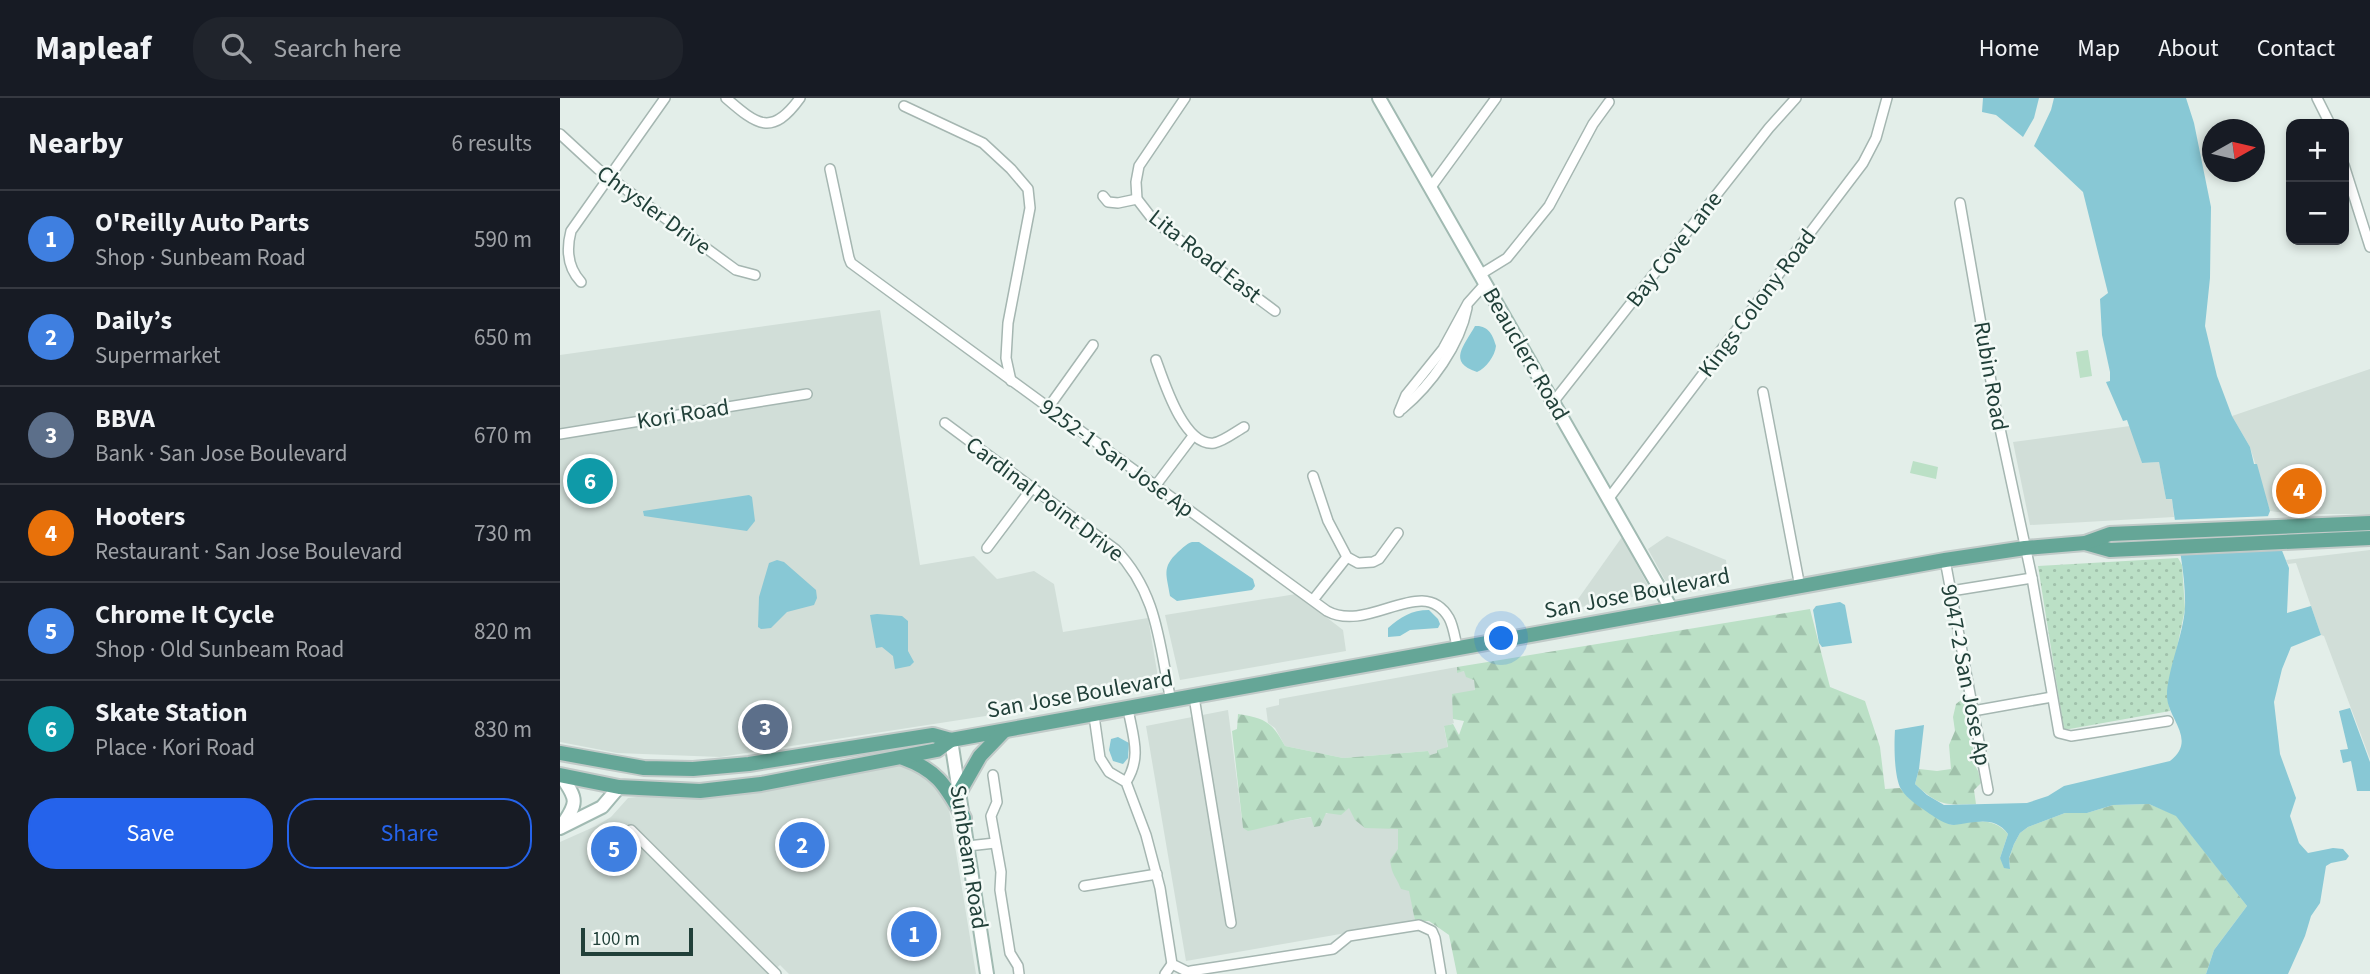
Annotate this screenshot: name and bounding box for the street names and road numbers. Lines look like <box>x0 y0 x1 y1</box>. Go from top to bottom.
street label: Chrysler Drive <box>590 157 718 263</box>
street label: Bay Cove Lane <box>1618 184 1730 314</box>
street label: Lita Road East <box>1142 201 1268 311</box>
street label: Kings Colony Road <box>1690 222 1824 384</box>
street label: Beauclerc Road <box>1475 281 1577 427</box>
street label: Rubin Road <box>1965 319 2017 433</box>
street label: Kori Road <box>634 390 732 438</box>
street label: 9252-1 San Jose Ap <box>1033 390 1201 526</box>
street label: Cardinal Point Drive <box>959 428 1131 570</box>
street label: San Jose Boulevard <box>1541 559 1733 627</box>
street label: 9047-2 San Jose Ap <box>1932 581 2000 769</box>
street label: San Jose Boulevard <box>984 661 1176 727</box>
street label: Sunbeam Road <box>941 782 997 932</box>

